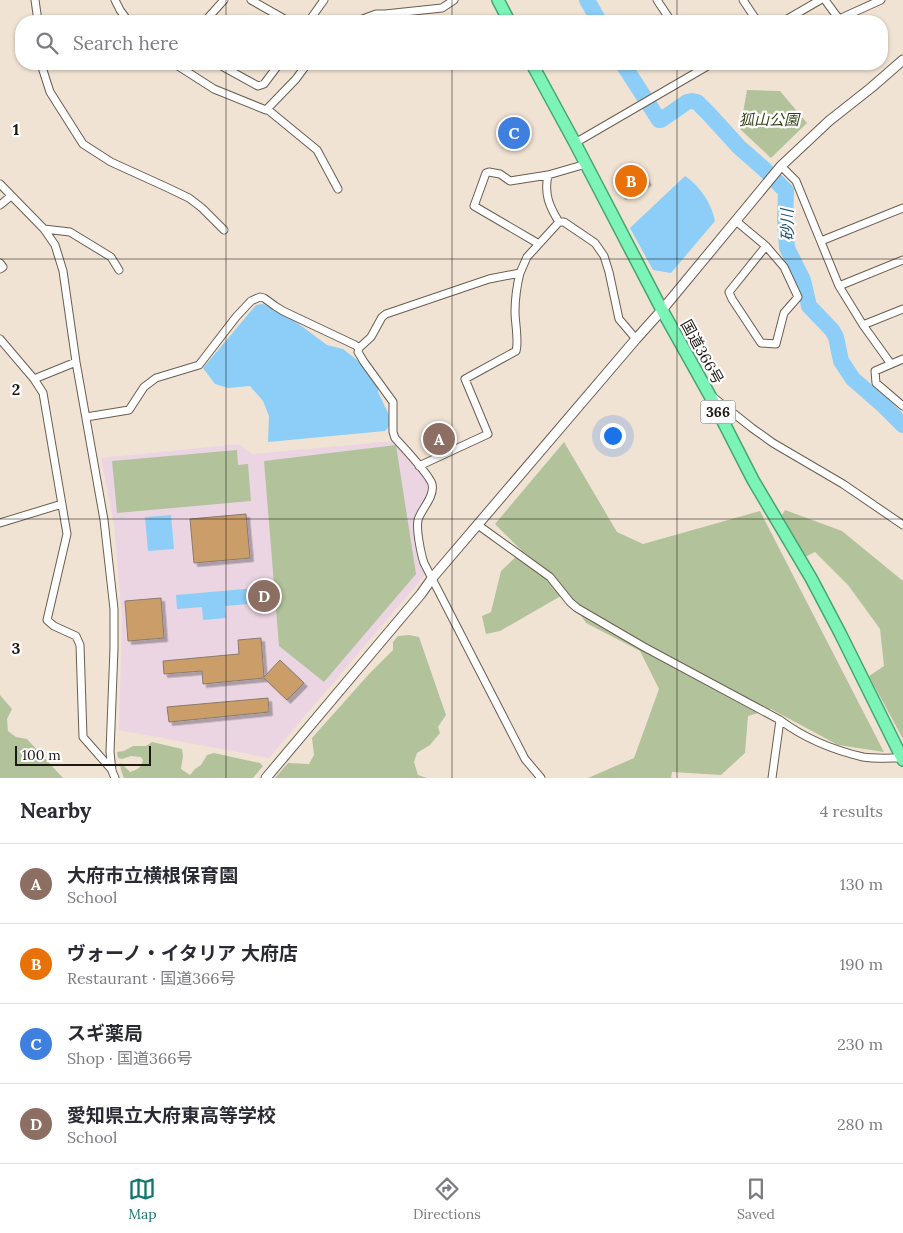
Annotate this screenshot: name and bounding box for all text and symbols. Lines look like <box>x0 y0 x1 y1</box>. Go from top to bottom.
search box <box>15 15 888 70</box>
icon: search <box>33 29 61 57</box>
text: Search here <box>73 31 179 55</box>
park label: 狐山公園 <box>739 110 801 129</box>
pin: C <box>498 114 530 152</box>
text: 1 <box>13 119 19 139</box>
pin: B <box>615 162 647 200</box>
water label: 砂川 <box>777 207 797 241</box>
street label: 国道366号 <box>677 316 728 387</box>
text: 2 <box>12 379 20 399</box>
road number: 366 <box>700 401 736 424</box>
pin: A <box>423 420 455 458</box>
your location <box>600 423 626 449</box>
pin: D <box>248 577 280 615</box>
text: 3 <box>12 638 21 658</box>
scale bar <box>15 743 151 766</box>
text: 100 m <box>22 746 61 764</box>
text: Nearby <box>20 797 91 824</box>
text: 4 results <box>820 801 883 821</box>
text: 大府市立横根保育園 <box>67 863 238 887</box>
text: A <box>31 874 41 894</box>
text: 130 m <box>840 874 883 894</box>
text: School <box>67 887 117 907</box>
text: ヴォーノ・イタリア 大府店 <box>67 941 298 965</box>
text: B <box>31 954 41 974</box>
text: 190 m <box>839 954 883 974</box>
text: Restaurant · 国道366号 <box>67 968 236 988</box>
text: スギ薬局 <box>67 1021 143 1045</box>
text: C <box>30 1034 42 1054</box>
text: 230 m <box>837 1034 883 1054</box>
text: Shop · 国道366号 <box>67 1048 192 1068</box>
text: 愛知県立大府東高等学校 <box>67 1103 276 1127</box>
text: D <box>30 1114 42 1134</box>
text: 280 m <box>837 1114 883 1134</box>
text: School <box>67 1127 117 1147</box>
tab: Map <box>128 1175 157 1223</box>
tab: Directions <box>413 1175 481 1223</box>
tab: Saved <box>737 1175 775 1223</box>

